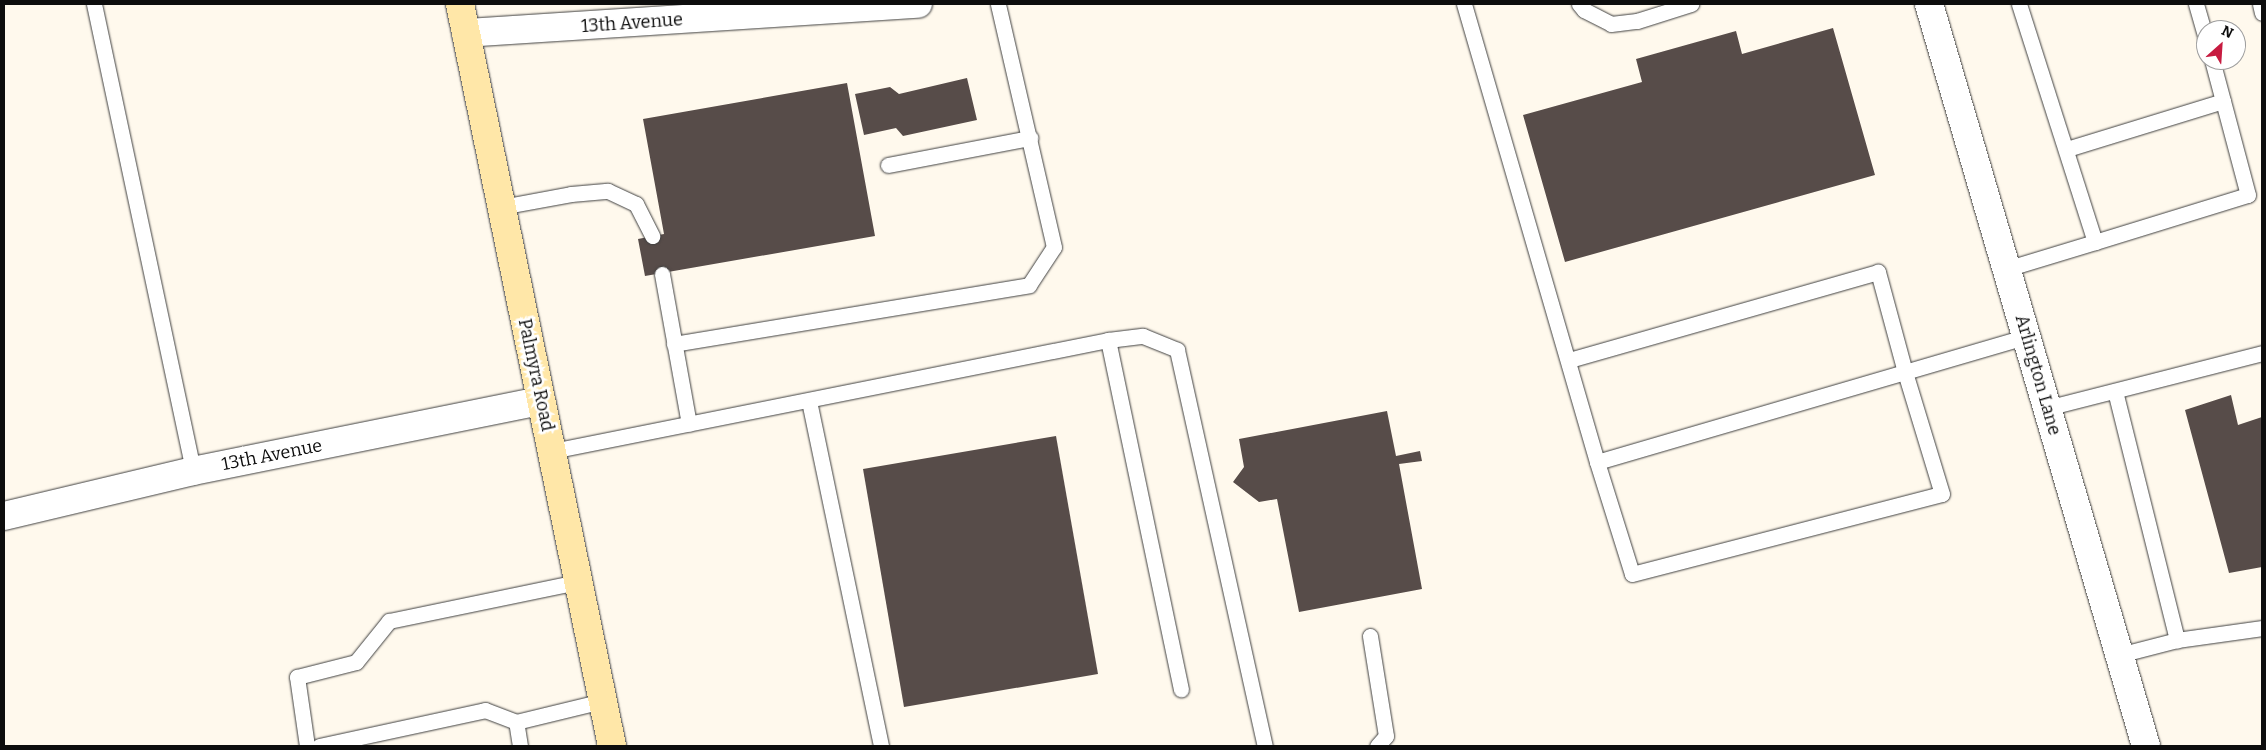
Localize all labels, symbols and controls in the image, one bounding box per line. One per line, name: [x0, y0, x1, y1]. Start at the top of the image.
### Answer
street label: 13th Avenue: [580, 9, 684, 37]
north arrow: [2196, 20, 2246, 70]
text: N: [2219, 22, 2236, 42]
street label: Arlington Lane: [2010, 312, 2066, 438]
street label: Palmyra Road: [514, 317, 558, 433]
street label: 13th Avenue: [220, 435, 324, 475]

